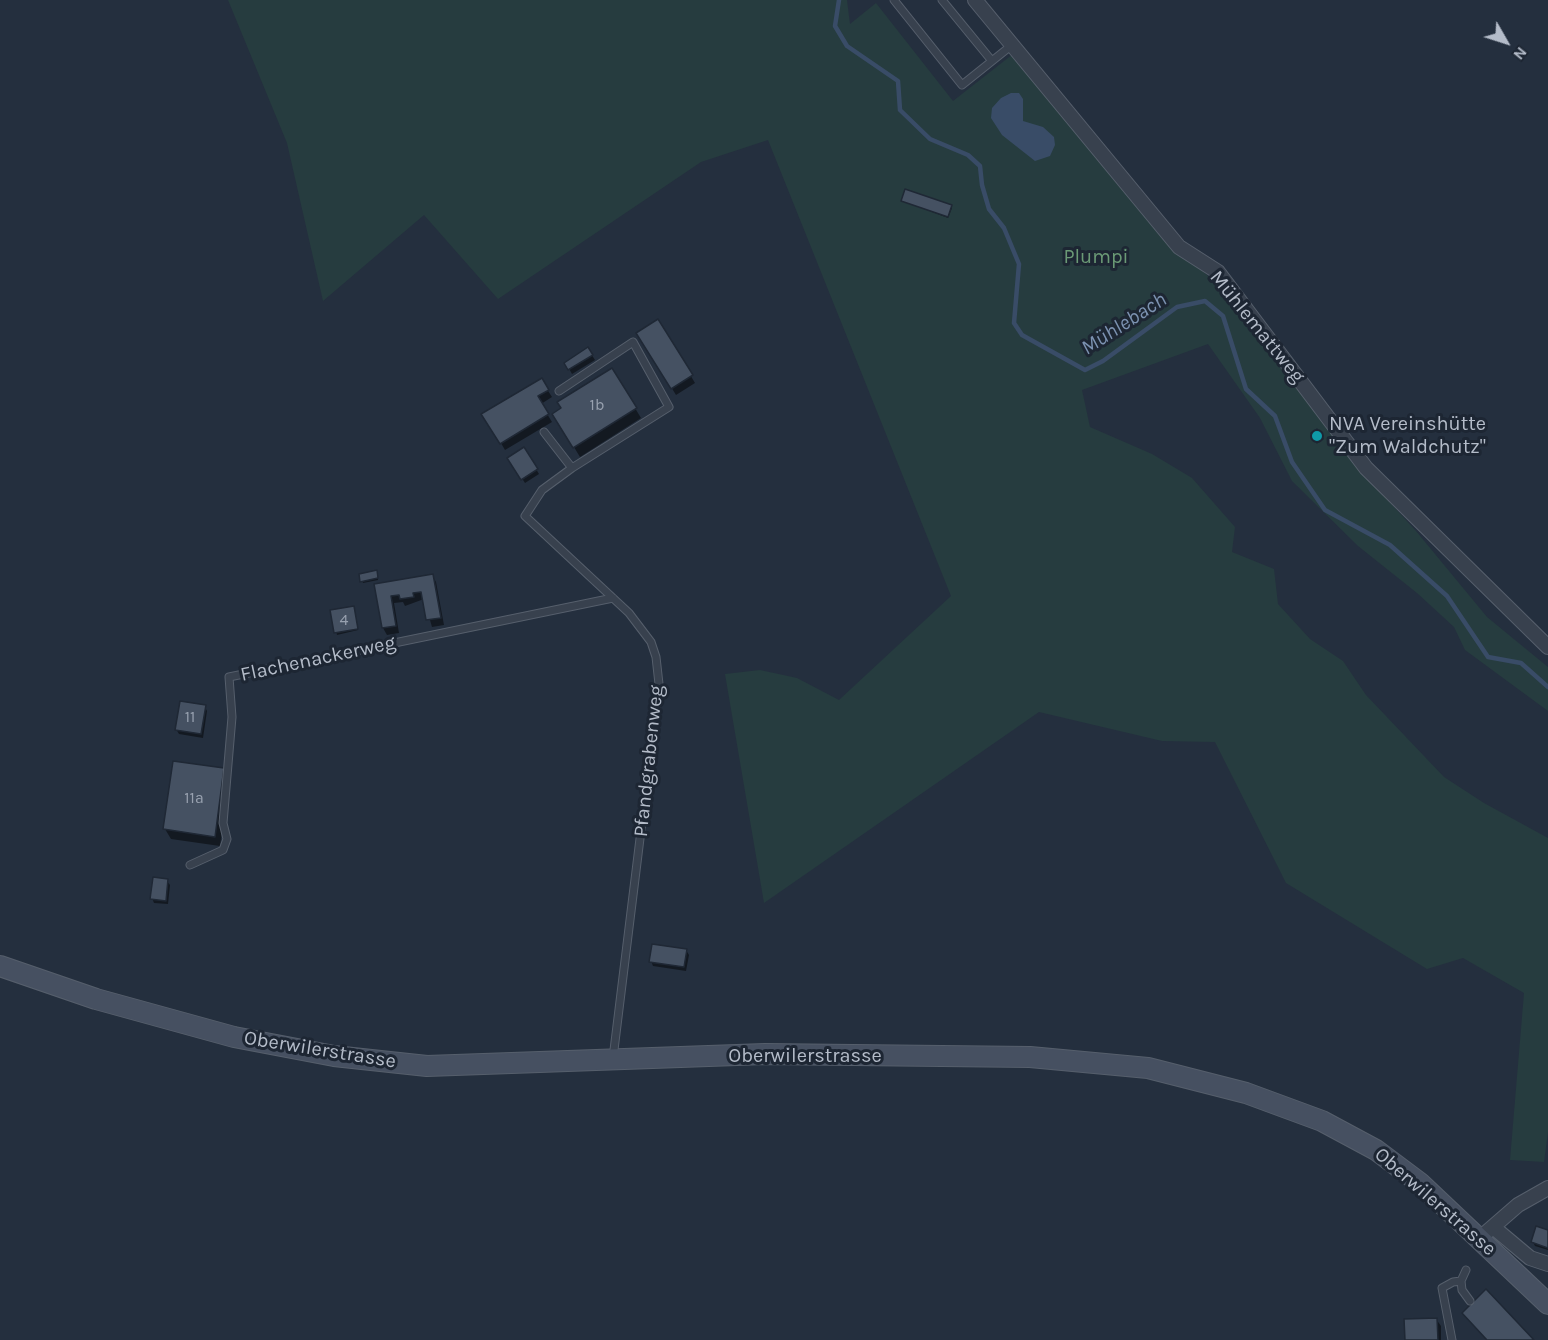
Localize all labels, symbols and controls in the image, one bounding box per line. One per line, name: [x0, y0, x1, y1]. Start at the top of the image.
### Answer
north arrow: [1476, 12, 1536, 72]
text: N: [1509, 43, 1531, 64]
park label: Plumpi: [1063, 245, 1129, 269]
street label: Mühlemattweg: [1204, 266, 1310, 388]
water label: Mühlebach: [1077, 287, 1171, 361]
house number: 1b: [590, 395, 604, 415]
place label: NVA Vereinshütte "Zum Waldchutz": [1329, 412, 1486, 459]
marker: NVA Vereinshütte "Zum Waldchutz": [1310, 429, 1324, 443]
house number: 4: [340, 610, 348, 630]
street label: Flachenackerweg: [238, 631, 398, 687]
street label: Pfandgrabenweg: [629, 684, 669, 838]
house number: 11: [185, 707, 195, 727]
house number: 11a: [184, 788, 204, 808]
street label: Oberwilerstrasse: [242, 1026, 398, 1074]
street label: Oberwilerstrasse: [728, 1044, 882, 1068]
street label: Oberwilerstrasse: [1369, 1143, 1501, 1261]

